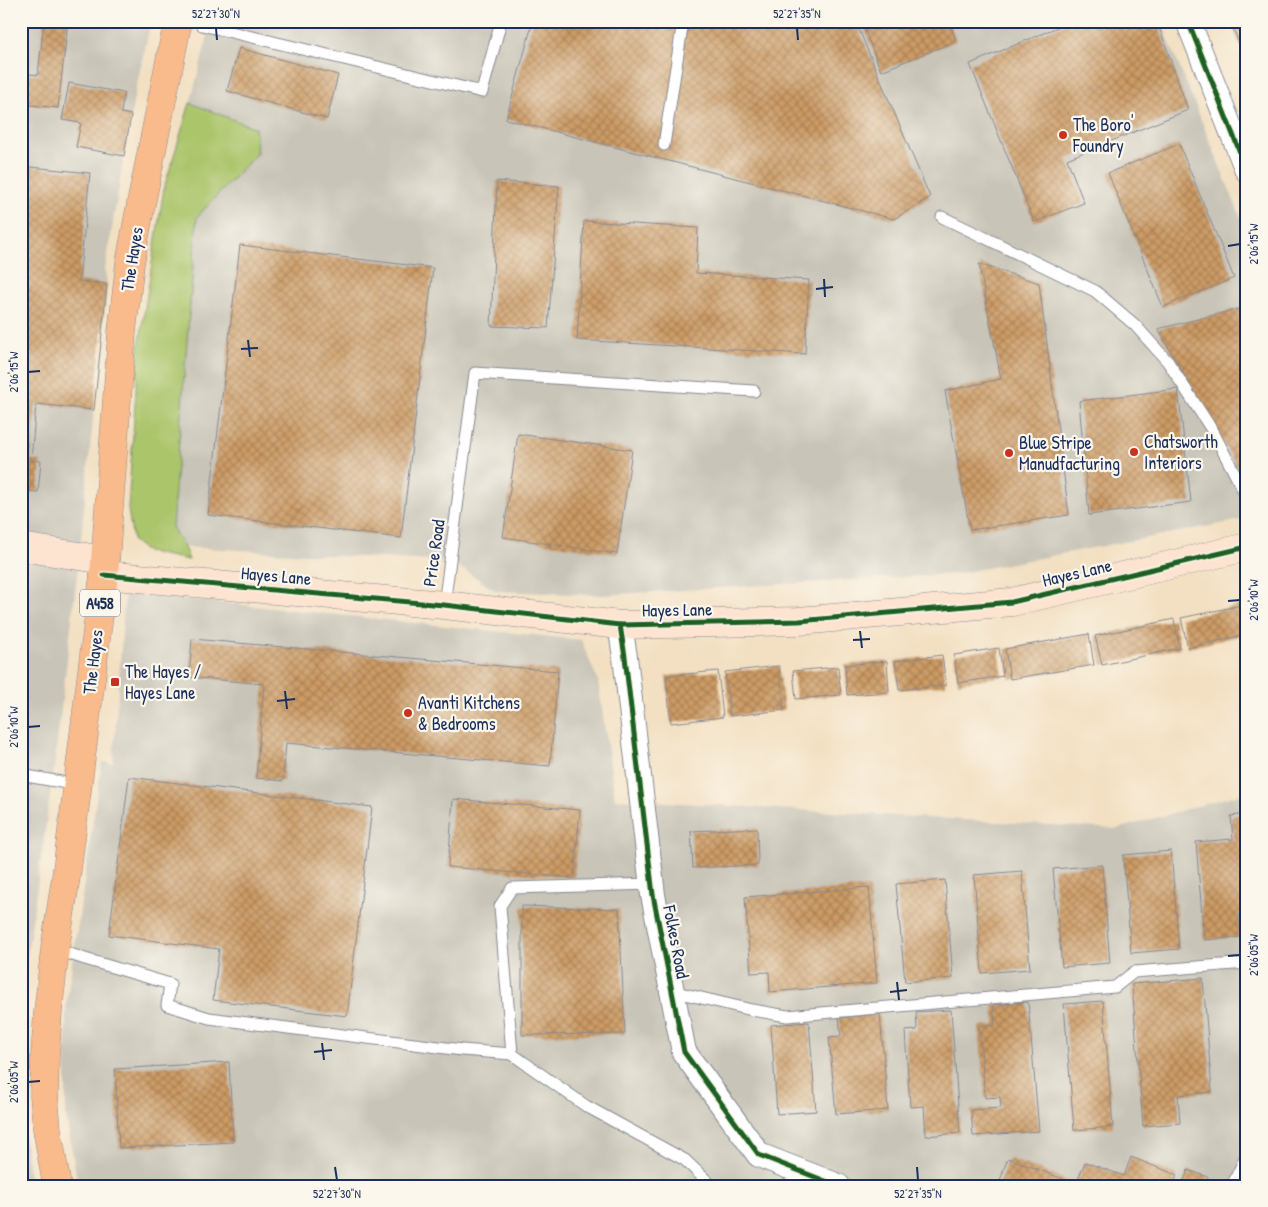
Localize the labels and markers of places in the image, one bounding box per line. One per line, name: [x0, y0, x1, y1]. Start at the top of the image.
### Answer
place label: The Boro' Foundry: [1072, 112, 1134, 158]
marker: The Boro' Foundry: [1057, 129, 1069, 141]
place label: Chatsworth Interiors: [1144, 429, 1218, 475]
place label: Blue Stripe Manudfacturing: [1019, 430, 1120, 476]
marker: Chatsworth Interiors: [1128, 446, 1140, 458]
marker: Blue Stripe Manudfacturing: [1003, 447, 1015, 459]
place label: The Hayes / Hayes Lane: [125, 659, 202, 705]
marker: The Hayes / Hayes Lane: [109, 676, 121, 688]
place label: Avanti Kitchens & Bedrooms: [418, 690, 520, 736]
marker: Avanti Kitchens & Bedrooms: [402, 707, 414, 719]

